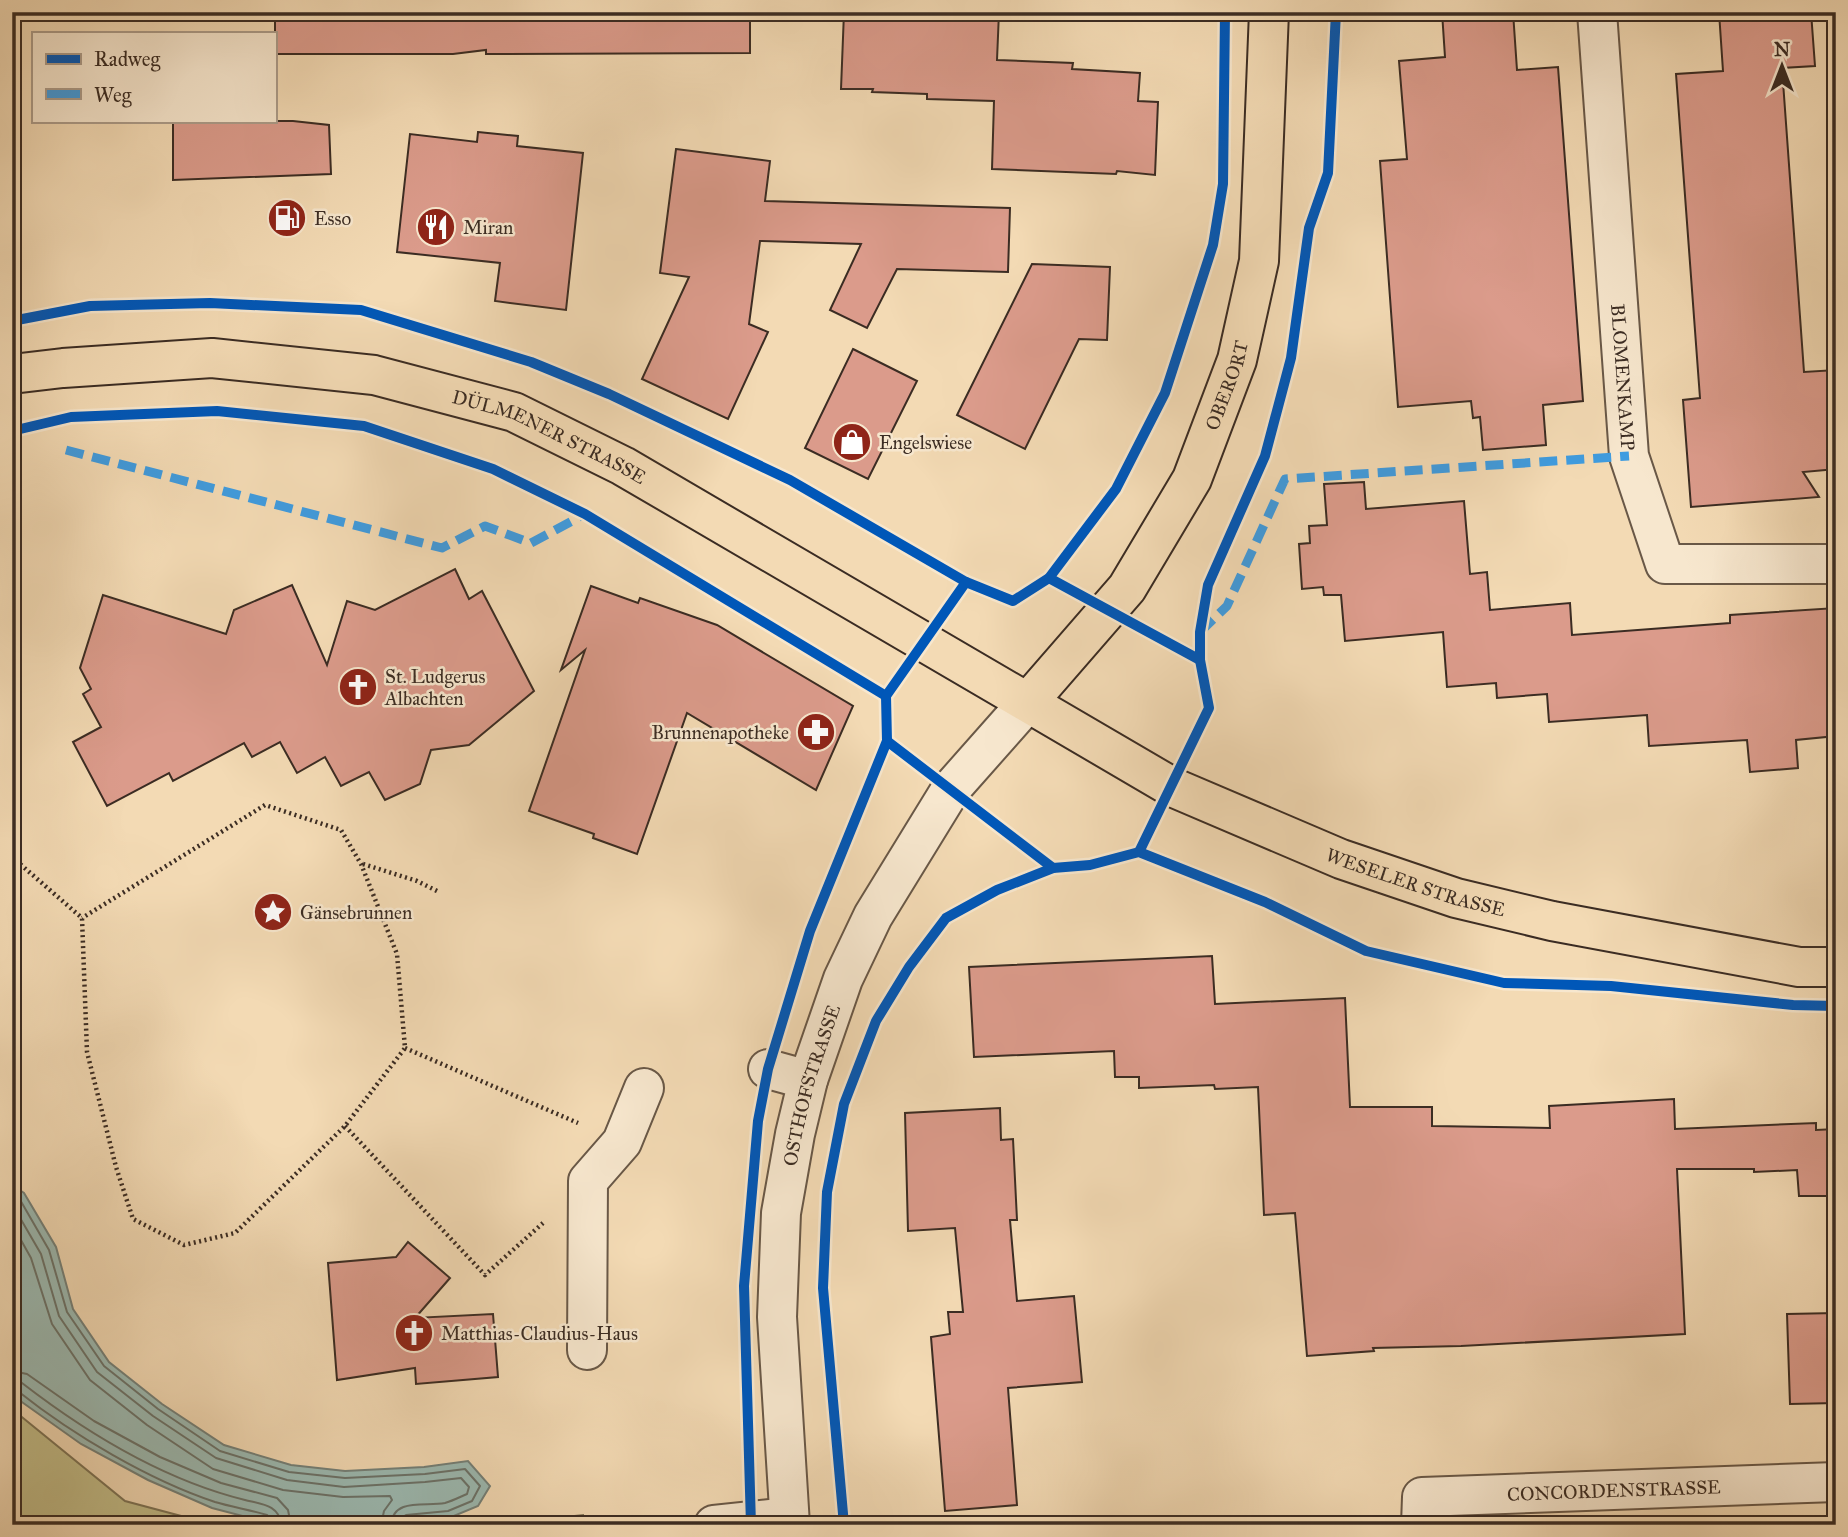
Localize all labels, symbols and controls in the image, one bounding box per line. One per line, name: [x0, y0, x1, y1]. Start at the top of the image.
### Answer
legend: [32, 32, 276, 122]
north arrow: [1746, 32, 1816, 102]
text: N: [1774, 38, 1790, 61]
text: Radweg: [94, 46, 160, 72]
text: Weg: [94, 82, 132, 108]
fuel station icon: Esso: [266, 197, 308, 239]
restaurant icon: Miran: [415, 206, 457, 248]
place label: Esso: [314, 207, 351, 230]
place label: Miran: [463, 216, 513, 239]
street label: BLOMENKAMP: [1607, 303, 1640, 451]
street label: OBERORT: [1200, 338, 1253, 433]
street label: DÜLMENER STRASSE: [450, 385, 651, 489]
shop icon: Engelswiese: [831, 421, 873, 463]
place label: Engelswiese: [879, 431, 972, 455]
place label: St. Ludgerus Albachten: [384, 665, 486, 710]
church icon: St. Ludgerus Albachten: [337, 666, 379, 708]
pharmacy icon: Brunnenapotheke: [795, 711, 837, 753]
place label: Brunnenapotheke: [652, 721, 789, 744]
street label: WESELER STRASSE: [1323, 842, 1508, 921]
place icon: Gänsebrunnen: [252, 891, 294, 933]
place label: Gänsebrunnen: [300, 901, 412, 924]
street label: OSTHOFSTRASSE: [778, 1001, 845, 1168]
church icon: Matthias-Claudius-Haus: [393, 1312, 435, 1354]
place label: Matthias-Claudius-Haus: [441, 1322, 638, 1345]
street label: CONCORDENSTRASSE: [1507, 1475, 1721, 1505]

